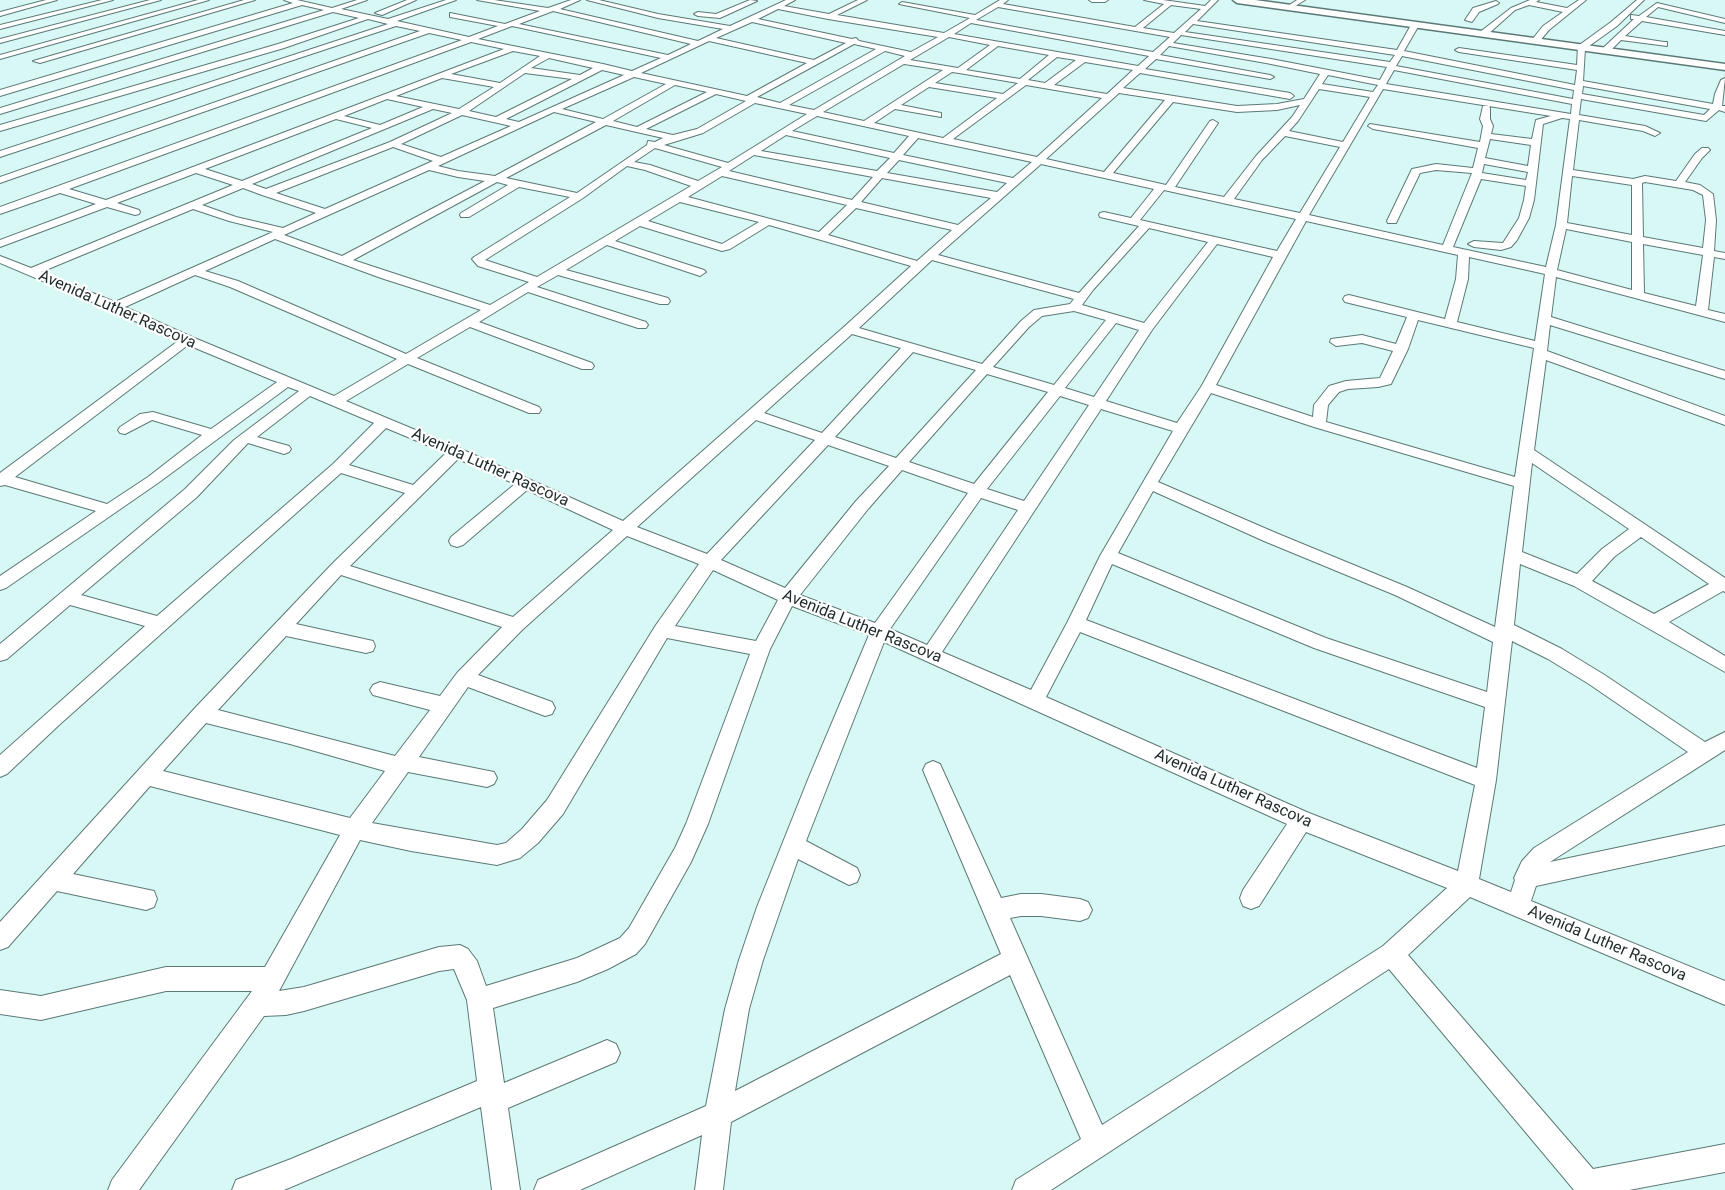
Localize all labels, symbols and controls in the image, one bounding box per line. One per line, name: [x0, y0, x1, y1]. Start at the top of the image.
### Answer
street label: Avenida Luther Rascova: [35, 267, 199, 353]
street label: Avenida Luther Rascova: [408, 425, 572, 511]
street label: Avenida Luther Rascova: [780, 586, 944, 668]
street label: Avenida Luther Rascova: [1151, 746, 1315, 832]
street label: Avenida Luther Rascova: [1525, 902, 1689, 986]

